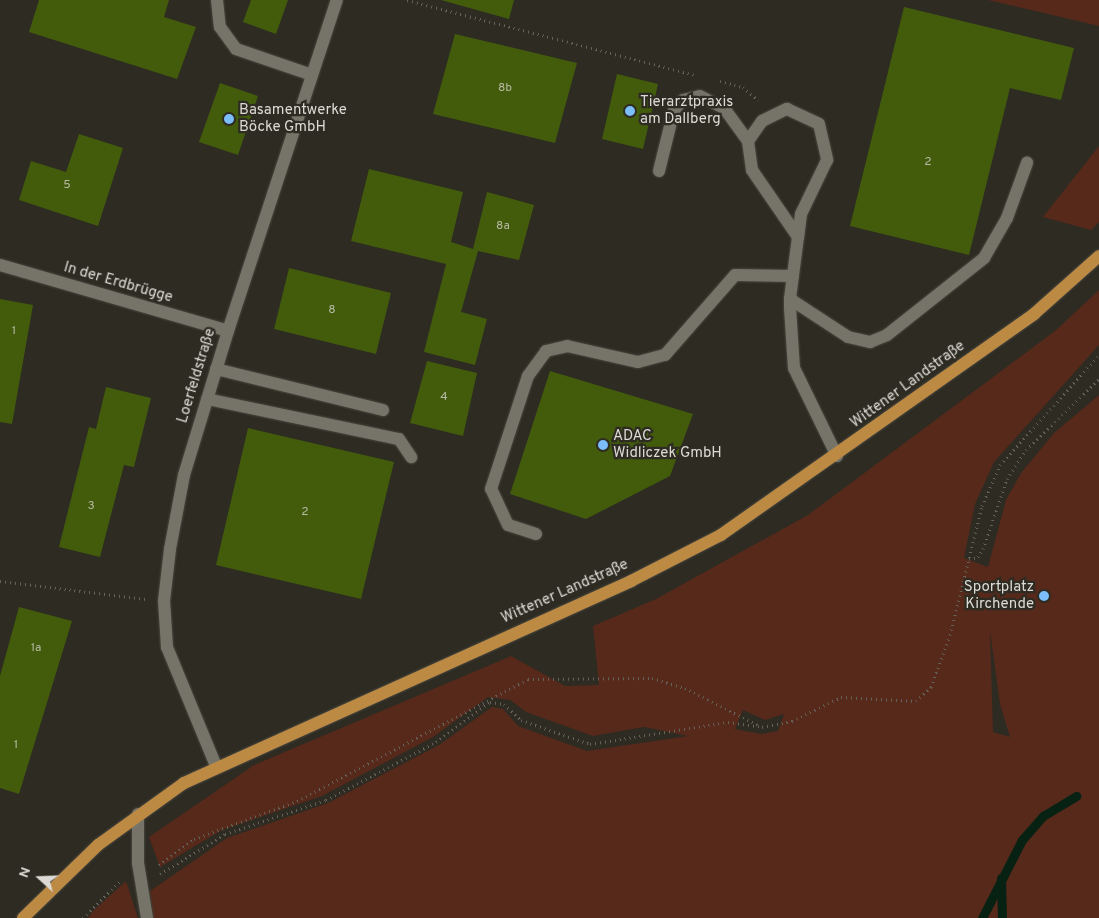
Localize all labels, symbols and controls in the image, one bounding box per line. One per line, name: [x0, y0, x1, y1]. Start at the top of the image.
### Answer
house number: 8b: [498, 82, 512, 96]
place label: Tierarztpraxis am Dallberg: [640, 93, 733, 128]
place label: Basamentwerke Böcke GmbH: [239, 101, 347, 136]
marker: Tierarztpraxis am Dallberg: [624, 105, 636, 117]
marker: Basamentwerke Böcke GmbH: [223, 113, 235, 125]
house number: 2: [924, 156, 932, 170]
house number: 5: [63, 179, 71, 193]
house number: 8a: [496, 220, 510, 234]
street label: In der Erdbrügge: [61, 259, 175, 307]
house number: 8: [328, 304, 336, 318]
house number: 1: [12, 325, 16, 339]
street label: Loerfeldstraße: [174, 327, 220, 425]
street label: Wittener Landstraße: [847, 337, 969, 433]
house number: 4: [440, 391, 448, 405]
place label: ADAC Widliczek GmbH: [613, 427, 722, 462]
marker: ADAC Widliczek GmbH: [597, 439, 609, 451]
house number: 3: [87, 500, 95, 514]
house number: 2: [301, 506, 309, 520]
street label: Wittener Landstraße: [499, 556, 631, 628]
place label: Sportplatz Kirchende: [964, 578, 1034, 613]
marker: Sportplatz Kirchende: [1038, 590, 1050, 602]
house number: 1a: [31, 642, 41, 656]
house number: 1: [14, 739, 18, 753]
north arrow: [15, 853, 65, 903]
text: N: [16, 865, 35, 880]

